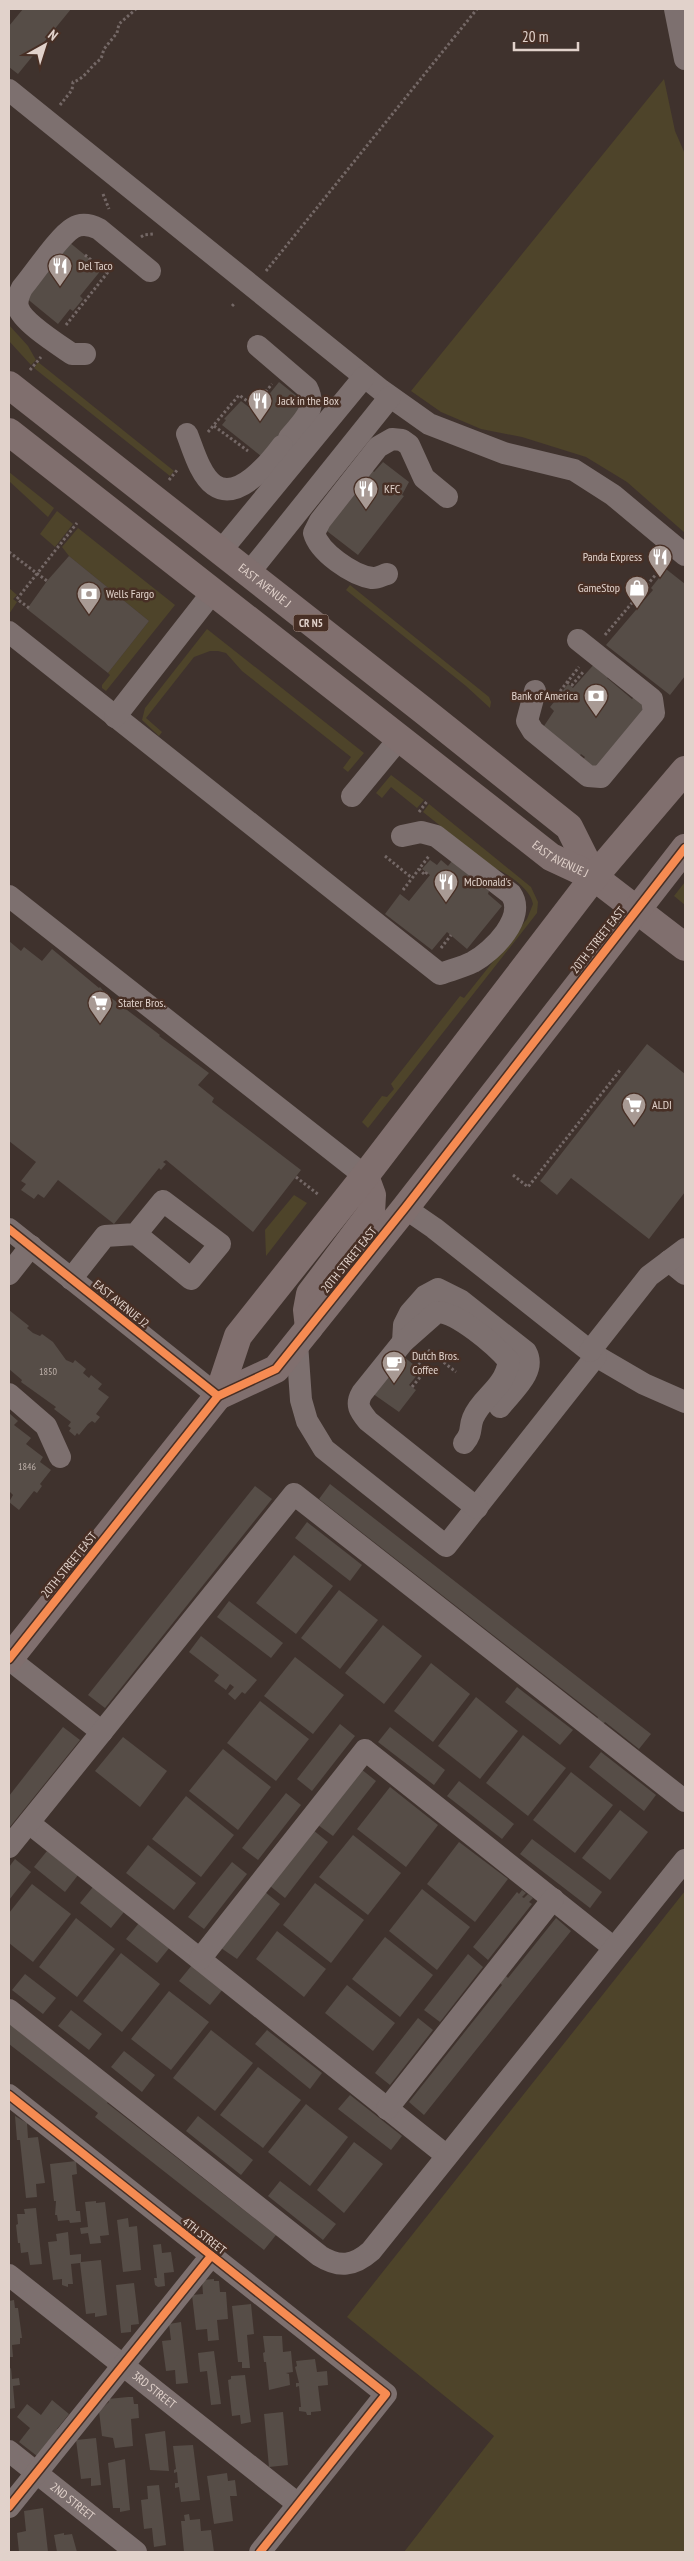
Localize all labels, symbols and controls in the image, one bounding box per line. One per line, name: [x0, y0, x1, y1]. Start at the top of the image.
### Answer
north arrow: [20, 20, 70, 70]
scale bar: [514, 20, 578, 52]
text: N: [45, 26, 62, 44]
text: 20 m: [522, 27, 548, 46]
restaurant icon: Del Taco: [47, 253, 73, 287]
place label: Del Taco: [78, 258, 113, 273]
restaurant icon: Jack in the Box: [247, 388, 273, 422]
place label: Jack in the Box: [277, 393, 339, 408]
restaurant icon: KFC: [353, 476, 379, 510]
place label: KFC: [384, 481, 401, 496]
restaurant icon: Panda Express: [647, 544, 673, 578]
place label: Panda Express: [583, 549, 642, 564]
street label: EAST AVENUE J: [236, 560, 294, 611]
shop icon: GameStop: [624, 575, 650, 609]
place label: GameStop: [578, 580, 620, 595]
bank icon: Wells Fargo: [76, 581, 102, 615]
place label: Wells Fargo: [106, 586, 154, 601]
road number: CR N5: [294, 614, 328, 632]
bank icon: Bank of America: [583, 683, 609, 717]
place label: Bank of America: [512, 688, 578, 703]
street label: EAST AVENUE J: [529, 837, 591, 880]
restaurant icon: McDonald's: [433, 869, 459, 903]
place label: McDonald's: [464, 874, 511, 889]
street label: 20TH STREET EAST: [567, 903, 629, 976]
supermarket icon: Stater Bros.: [87, 990, 113, 1024]
place label: Stater Bros.: [118, 995, 166, 1010]
supermarket icon: ALDI: [621, 1092, 647, 1126]
place label: ALDI: [652, 1097, 672, 1112]
street label: 20TH STREET EAST: [317, 1223, 380, 1296]
street label: EAST AVENUE J2: [90, 1276, 152, 1331]
place label: Dutch Bros. Coffee: [412, 1348, 459, 1377]
cafe icon: Dutch Bros. Coffee: [381, 1350, 407, 1384]
house number: 1850: [39, 1365, 58, 1378]
house number: 1846: [18, 1460, 37, 1473]
street label: 20TH STREET EAST: [37, 1528, 100, 1601]
street label: 4TH STREET: [179, 2214, 230, 2258]
street label: 3RD STREET: [129, 2367, 180, 2412]
street label: 2ND STREET: [47, 2479, 98, 2524]

